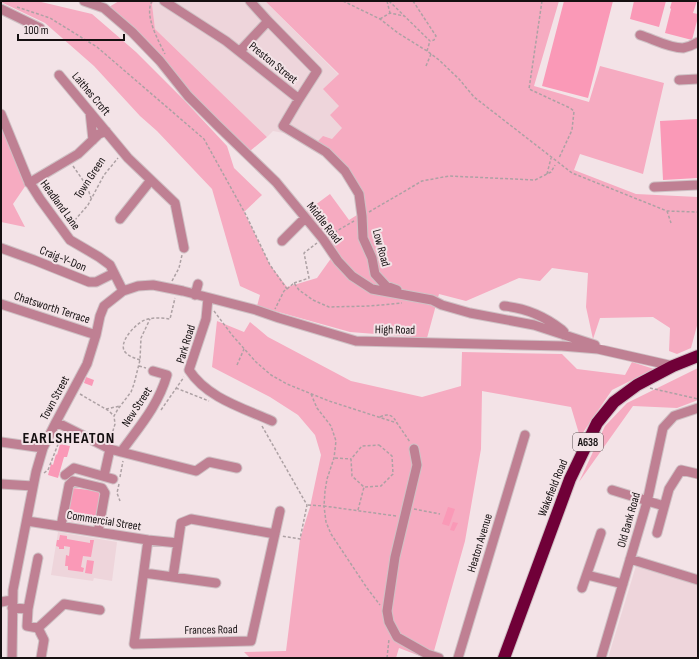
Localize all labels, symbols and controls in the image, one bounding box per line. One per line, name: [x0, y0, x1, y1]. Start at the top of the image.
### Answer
scale bar: [18, 16, 124, 42]
text: 100 m: [24, 23, 49, 38]
street label: Preston Street: [246, 39, 301, 87]
street label: Laithes Croft: [68, 69, 114, 119]
street label: Town Green: [71, 154, 109, 202]
street label: Headland Lane: [37, 177, 83, 233]
street label: Middle Road: [303, 199, 345, 247]
street label: Low Road: [369, 228, 393, 268]
street label: Craig-Y-Don: [37, 243, 89, 275]
street label: Chatsworth Terrace: [12, 289, 92, 327]
street label: High Road: [375, 322, 415, 338]
street label: Park Road: [173, 323, 199, 365]
street label: Town Street: [37, 373, 73, 423]
street label: New Street: [118, 384, 156, 430]
district label: EARLSHEATON: [23, 429, 115, 448]
road number: A638: [573, 433, 603, 451]
street label: Wakefield Road: [535, 457, 571, 519]
street label: Old Bank Road: [614, 491, 644, 549]
street label: Commercial Street: [66, 508, 143, 534]
street label: Heaton Avenue: [464, 512, 496, 574]
street label: Frances Road: [184, 622, 238, 638]

